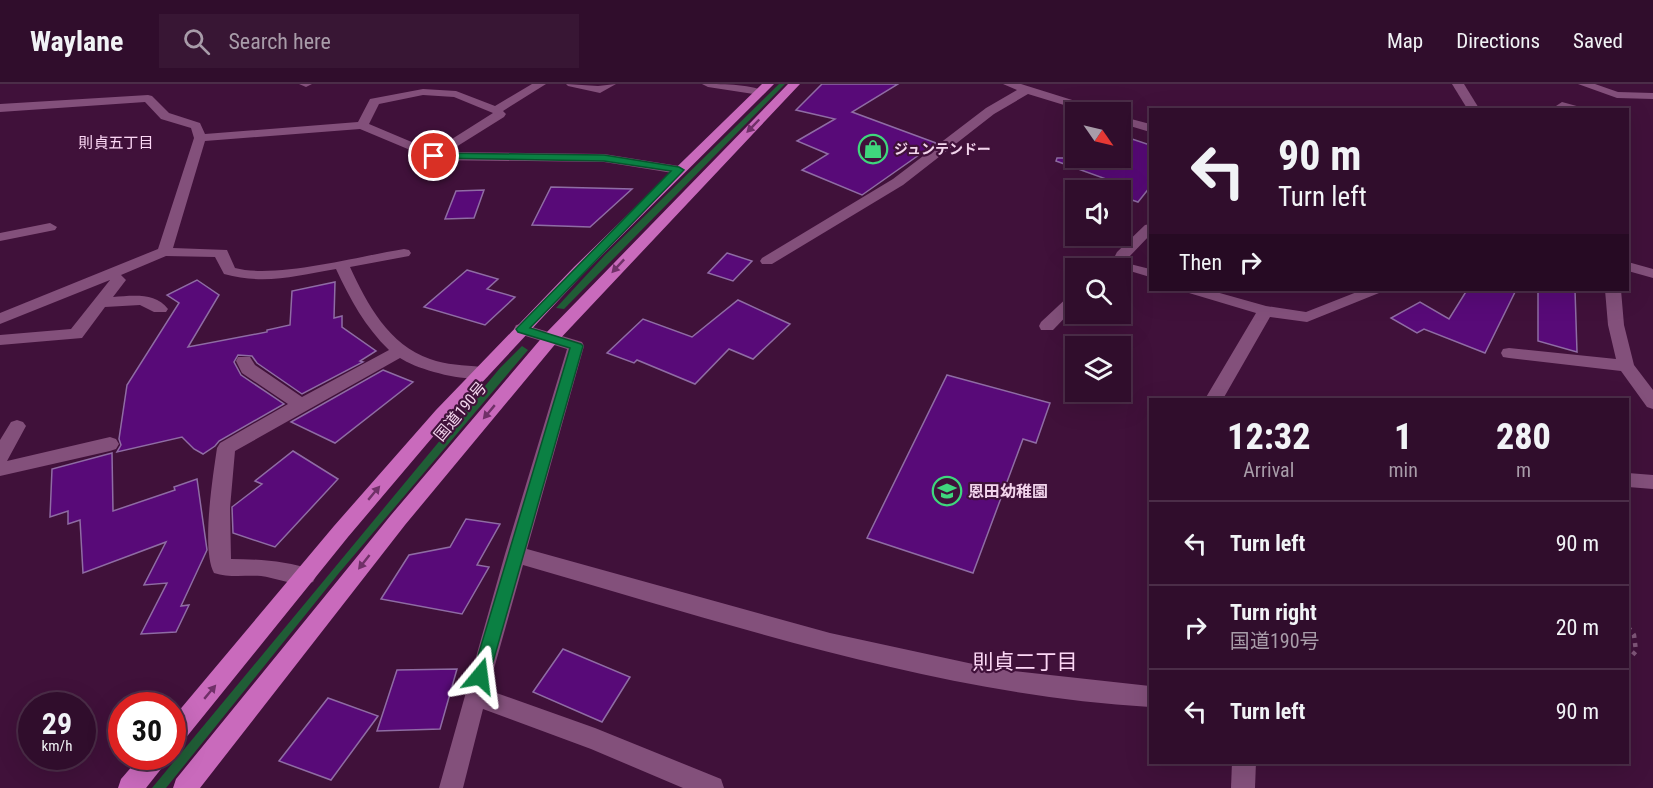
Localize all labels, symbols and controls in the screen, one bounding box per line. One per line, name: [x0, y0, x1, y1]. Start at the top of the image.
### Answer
search box: [159, 14, 579, 68]
text: Waylane: [30, 25, 123, 58]
icon: search: [180, 25, 213, 58]
text: Search here: [228, 29, 331, 54]
text: Map: [1387, 29, 1423, 53]
text: Directions: [1456, 29, 1540, 53]
text: Saved: [1573, 29, 1623, 53]
north arrow: [1065, 102, 1131, 168]
map controls: [1065, 102, 1131, 402]
one-way arrow: [747, 118, 761, 132]
pin: [408, 130, 459, 181]
text: 90 m: [1278, 131, 1361, 180]
icon: left: [1179, 132, 1257, 210]
shop icon: ジュンテンドー: [857, 133, 889, 165]
district label: 則貞五丁目: [78, 134, 154, 152]
icon: arrive: [417, 139, 450, 172]
place label: ジュンテンドー: [894, 141, 991, 157]
button: sound: [1065, 180, 1131, 246]
text: Turn left: [1278, 181, 1367, 213]
icon: right: [1234, 246, 1267, 279]
text: Then: [1179, 250, 1222, 275]
button: search: [1065, 258, 1131, 324]
one-way arrow: [611, 259, 625, 274]
button: layers: [1065, 336, 1131, 402]
street label: 国道190号: [430, 378, 491, 445]
one-way arrow: [482, 404, 495, 420]
text: 12:32: [1227, 416, 1310, 458]
text: 1: [1394, 416, 1412, 458]
text: 280: [1496, 416, 1551, 458]
text: Arrival: [1243, 458, 1294, 482]
text: min: [1389, 458, 1418, 482]
text: m: [1516, 458, 1531, 482]
school or university icon: 恩田幼稚園: [931, 475, 963, 507]
place label: 恩田幼稚園: [968, 482, 1048, 501]
one-way arrow: [368, 485, 381, 501]
icon: left: [1179, 527, 1212, 560]
text: Turn left: [1230, 531, 1305, 556]
text: 90 m: [1556, 531, 1599, 556]
one-way arrow: [358, 554, 371, 570]
text: Turn right: [1230, 600, 1317, 625]
icon: right: [1179, 611, 1212, 644]
text: 20 m: [1556, 615, 1599, 640]
text: 国道190号: [1230, 629, 1320, 653]
position arrow: [448, 644, 512, 708]
district label: 則貞二丁目: [973, 650, 1078, 674]
one-way arrow: [203, 685, 216, 700]
speed limit sign: 30: [108, 692, 186, 770]
icon: left: [1179, 695, 1212, 728]
text: Turn left: [1230, 699, 1305, 724]
text: 90 m: [1556, 699, 1599, 724]
text: 29: [42, 706, 72, 741]
text: km/h: [42, 737, 72, 755]

